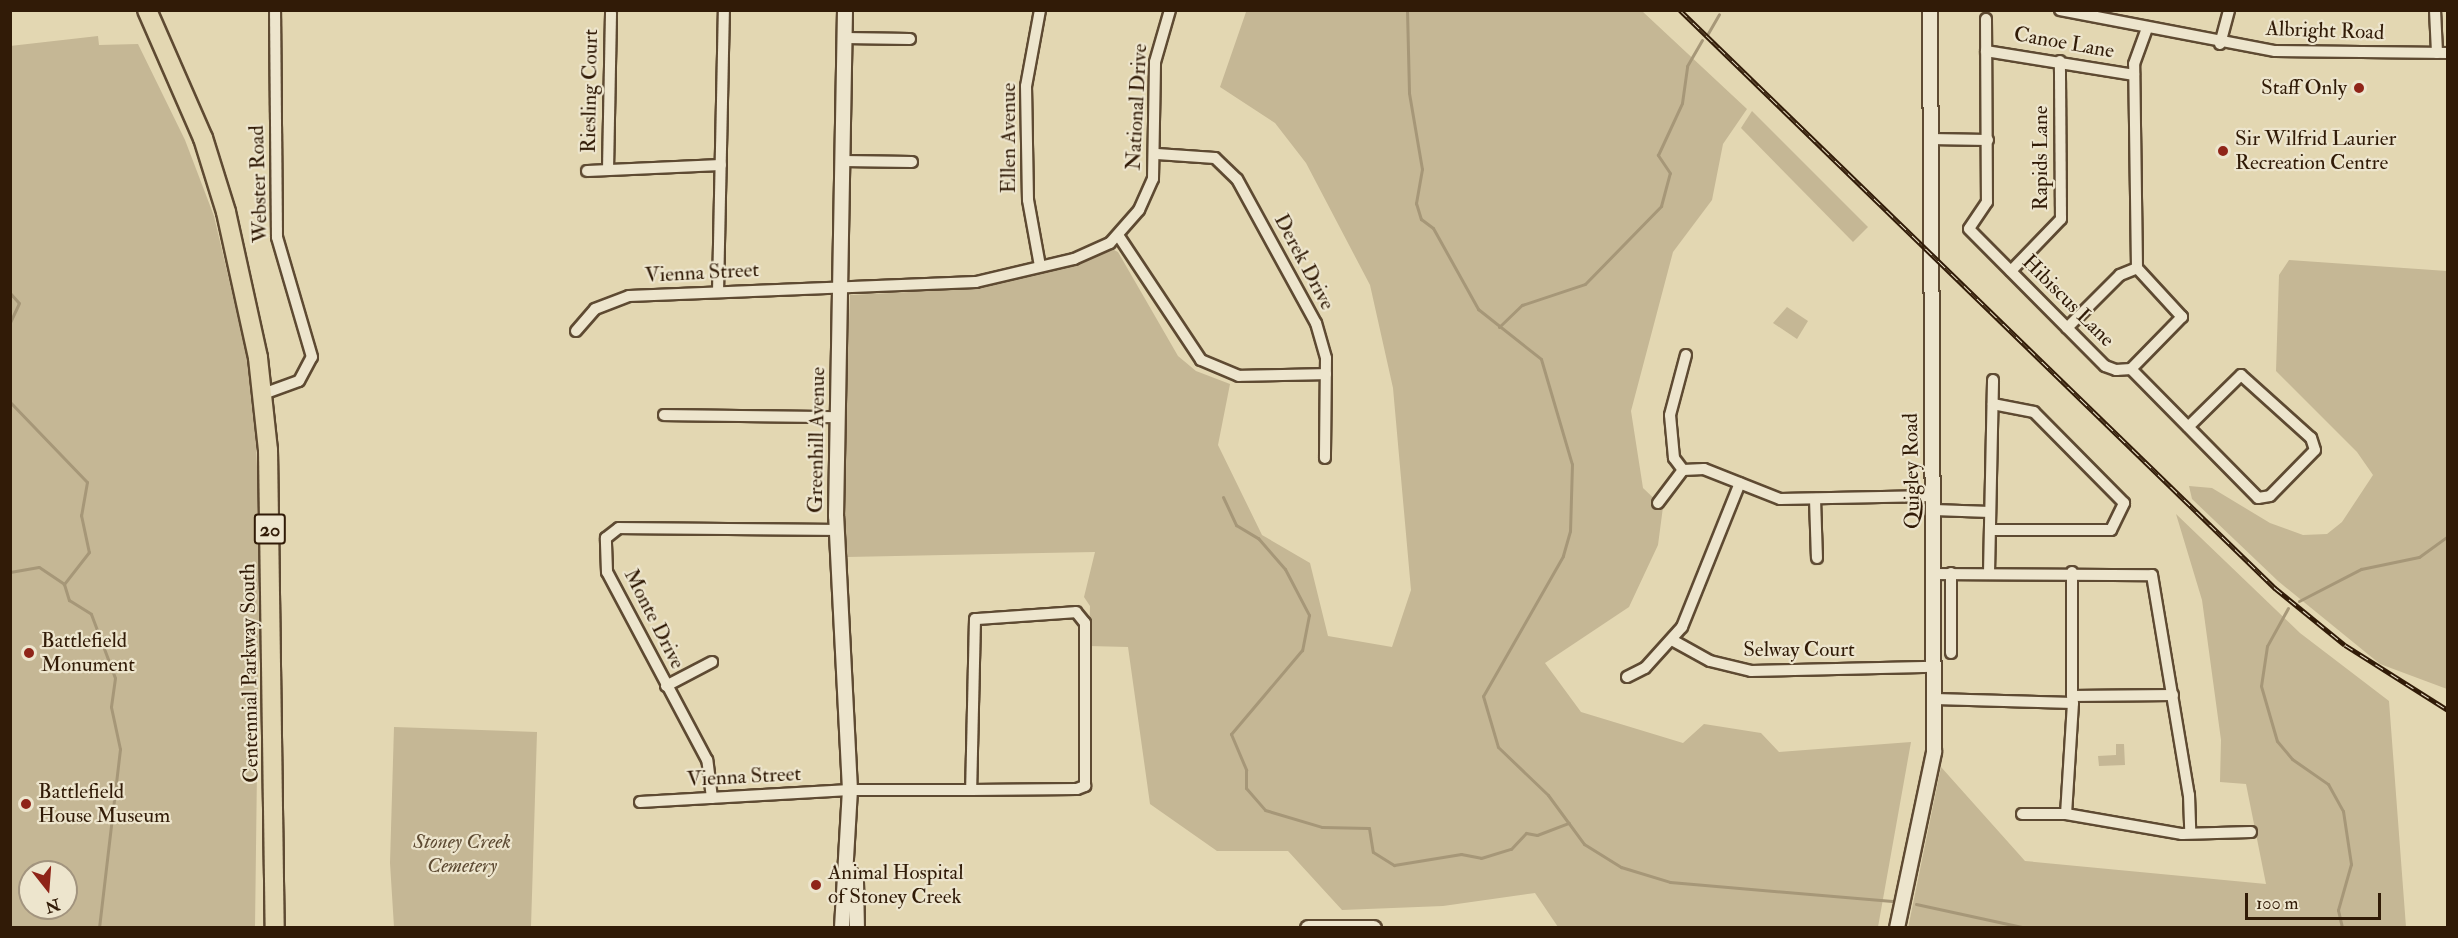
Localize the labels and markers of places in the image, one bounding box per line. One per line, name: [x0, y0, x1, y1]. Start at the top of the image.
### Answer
place label: Staff Only: [2261, 75, 2347, 101]
marker: Staff Only: [2352, 81, 2366, 95]
place label: Sir Wilfrid Laurier Recreation Centre: [2235, 126, 2396, 176]
marker: Sir Wilfrid Laurier Recreation Centre: [2216, 144, 2230, 158]
place label: Battlefield Monument: [41, 628, 135, 678]
marker: Battlefield Monument: [22, 646, 36, 660]
place label: Battlefield House Museum: [38, 779, 170, 829]
marker: Battlefield House Museum: [19, 797, 33, 811]
place label: Animal Hospital of Stoney Creek: [828, 860, 964, 910]
marker: Animal Hospital of Stoney Creek: [809, 878, 823, 892]

